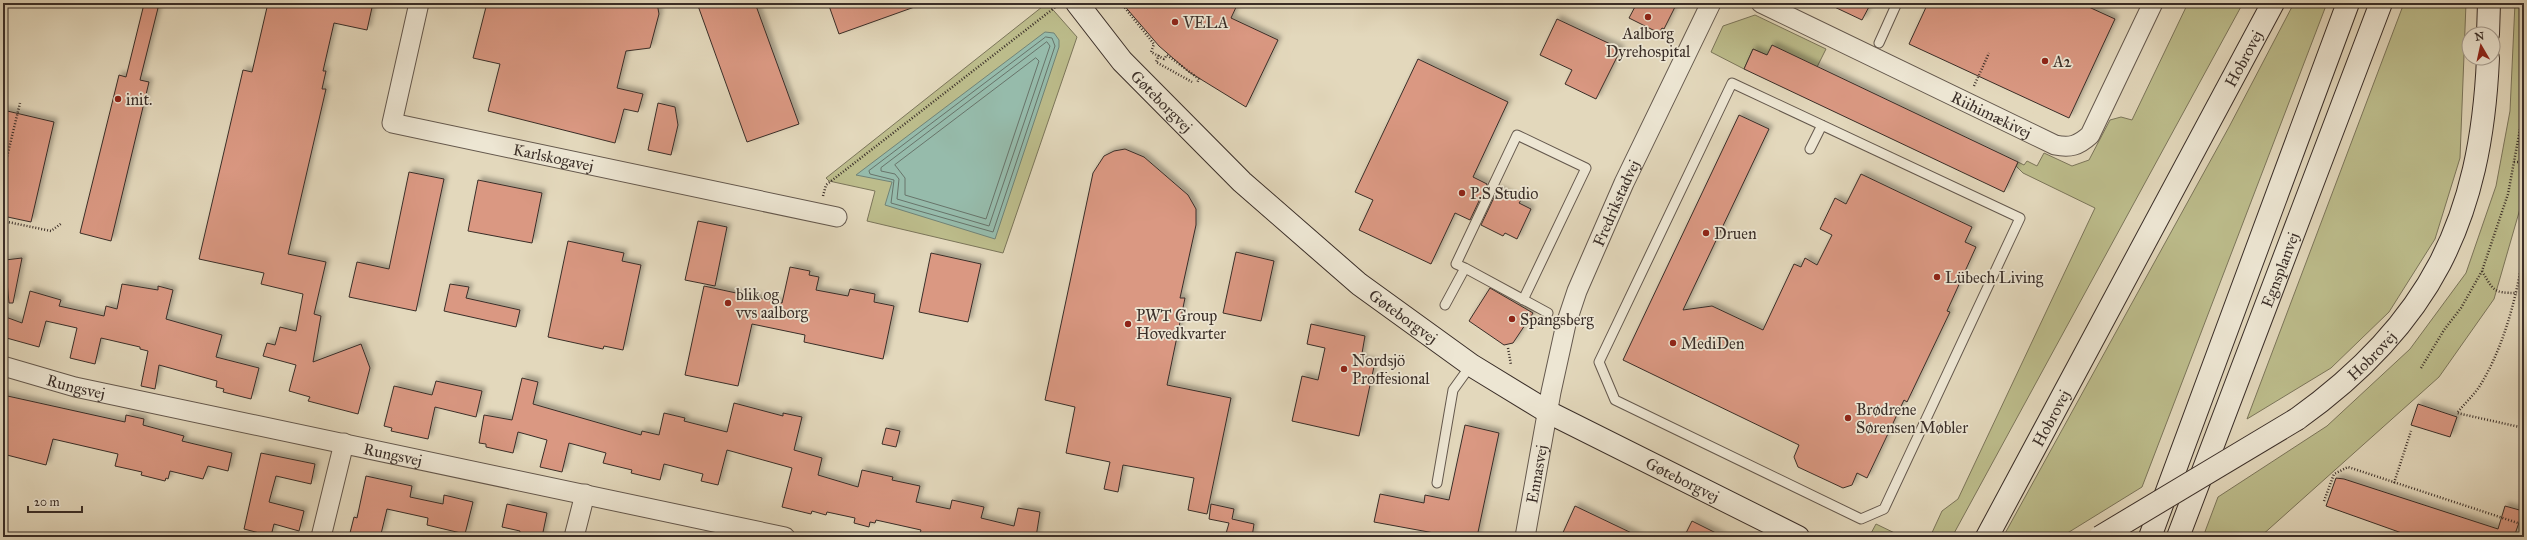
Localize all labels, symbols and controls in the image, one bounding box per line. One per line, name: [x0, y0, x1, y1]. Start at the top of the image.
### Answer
marker: Aalborg Dyrehospital: [1643, 12, 1653, 22]
place label: VELA: [1182, 13, 1229, 32]
marker: VELA: [1170, 17, 1180, 27]
place label: Aalborg Dyrehospital: [1606, 24, 1691, 61]
north arrow: [2461, 26, 2501, 66]
street label: Hobrovej: [2221, 27, 2267, 90]
text: N: [2474, 29, 2486, 44]
place label: A2: [2052, 52, 2072, 71]
marker: A2: [2040, 56, 2050, 66]
street label: Gøteborgvej: [1127, 66, 1196, 137]
street label: Riihimækivej: [1948, 87, 2035, 142]
place label: init.: [126, 90, 152, 109]
marker: init.: [113, 94, 123, 104]
street label: Karlskogavej: [511, 140, 595, 175]
street label: Fredrikstadvej: [1589, 157, 1644, 249]
place label: P.S Studio: [1470, 184, 1538, 203]
marker: P.S Studio: [1457, 188, 1467, 198]
place label: Druen: [1714, 224, 1757, 243]
marker: Druen: [1701, 228, 1711, 238]
street label: Egnsplanvej: [2257, 230, 2303, 310]
place label: Lübech Living: [1945, 268, 2044, 288]
marker: Lübech Living: [1932, 272, 1942, 282]
place label: blik og vvs aalborg: [735, 285, 809, 323]
street label: Gøteborgvej: [1365, 285, 1441, 348]
marker: blik og vvs aalborg: [723, 298, 733, 308]
place label: PWT Group Hovedkvarter: [1136, 306, 1226, 343]
place label: Spangsberg: [1520, 310, 1594, 330]
marker: Spangsberg: [1507, 314, 1517, 324]
marker: PWT Group Hovedkvarter: [1123, 319, 1133, 329]
street label: Hobrovej: [2344, 327, 2400, 384]
place label: MediDen: [1681, 334, 1745, 353]
marker: MediDen: [1668, 338, 1678, 348]
place label: Nordsjö Proffesional: [1352, 351, 1430, 388]
marker: Nordsjö Proffesional: [1339, 364, 1349, 374]
street label: Rungsvej: [45, 370, 107, 403]
street label: Hobrovej: [2028, 387, 2074, 450]
place label: Brødrene Sørensen Møbler: [1856, 400, 1968, 437]
marker: Brødrene Sørensen Møbler: [1843, 413, 1853, 423]
street label: Rungsvej: [362, 439, 424, 470]
street label: Ennasvej: [1522, 443, 1551, 505]
street label: Gøteborgvej: [1642, 453, 1722, 506]
scale bar: [28, 488, 82, 514]
text: 20 m: [34, 495, 60, 509]

